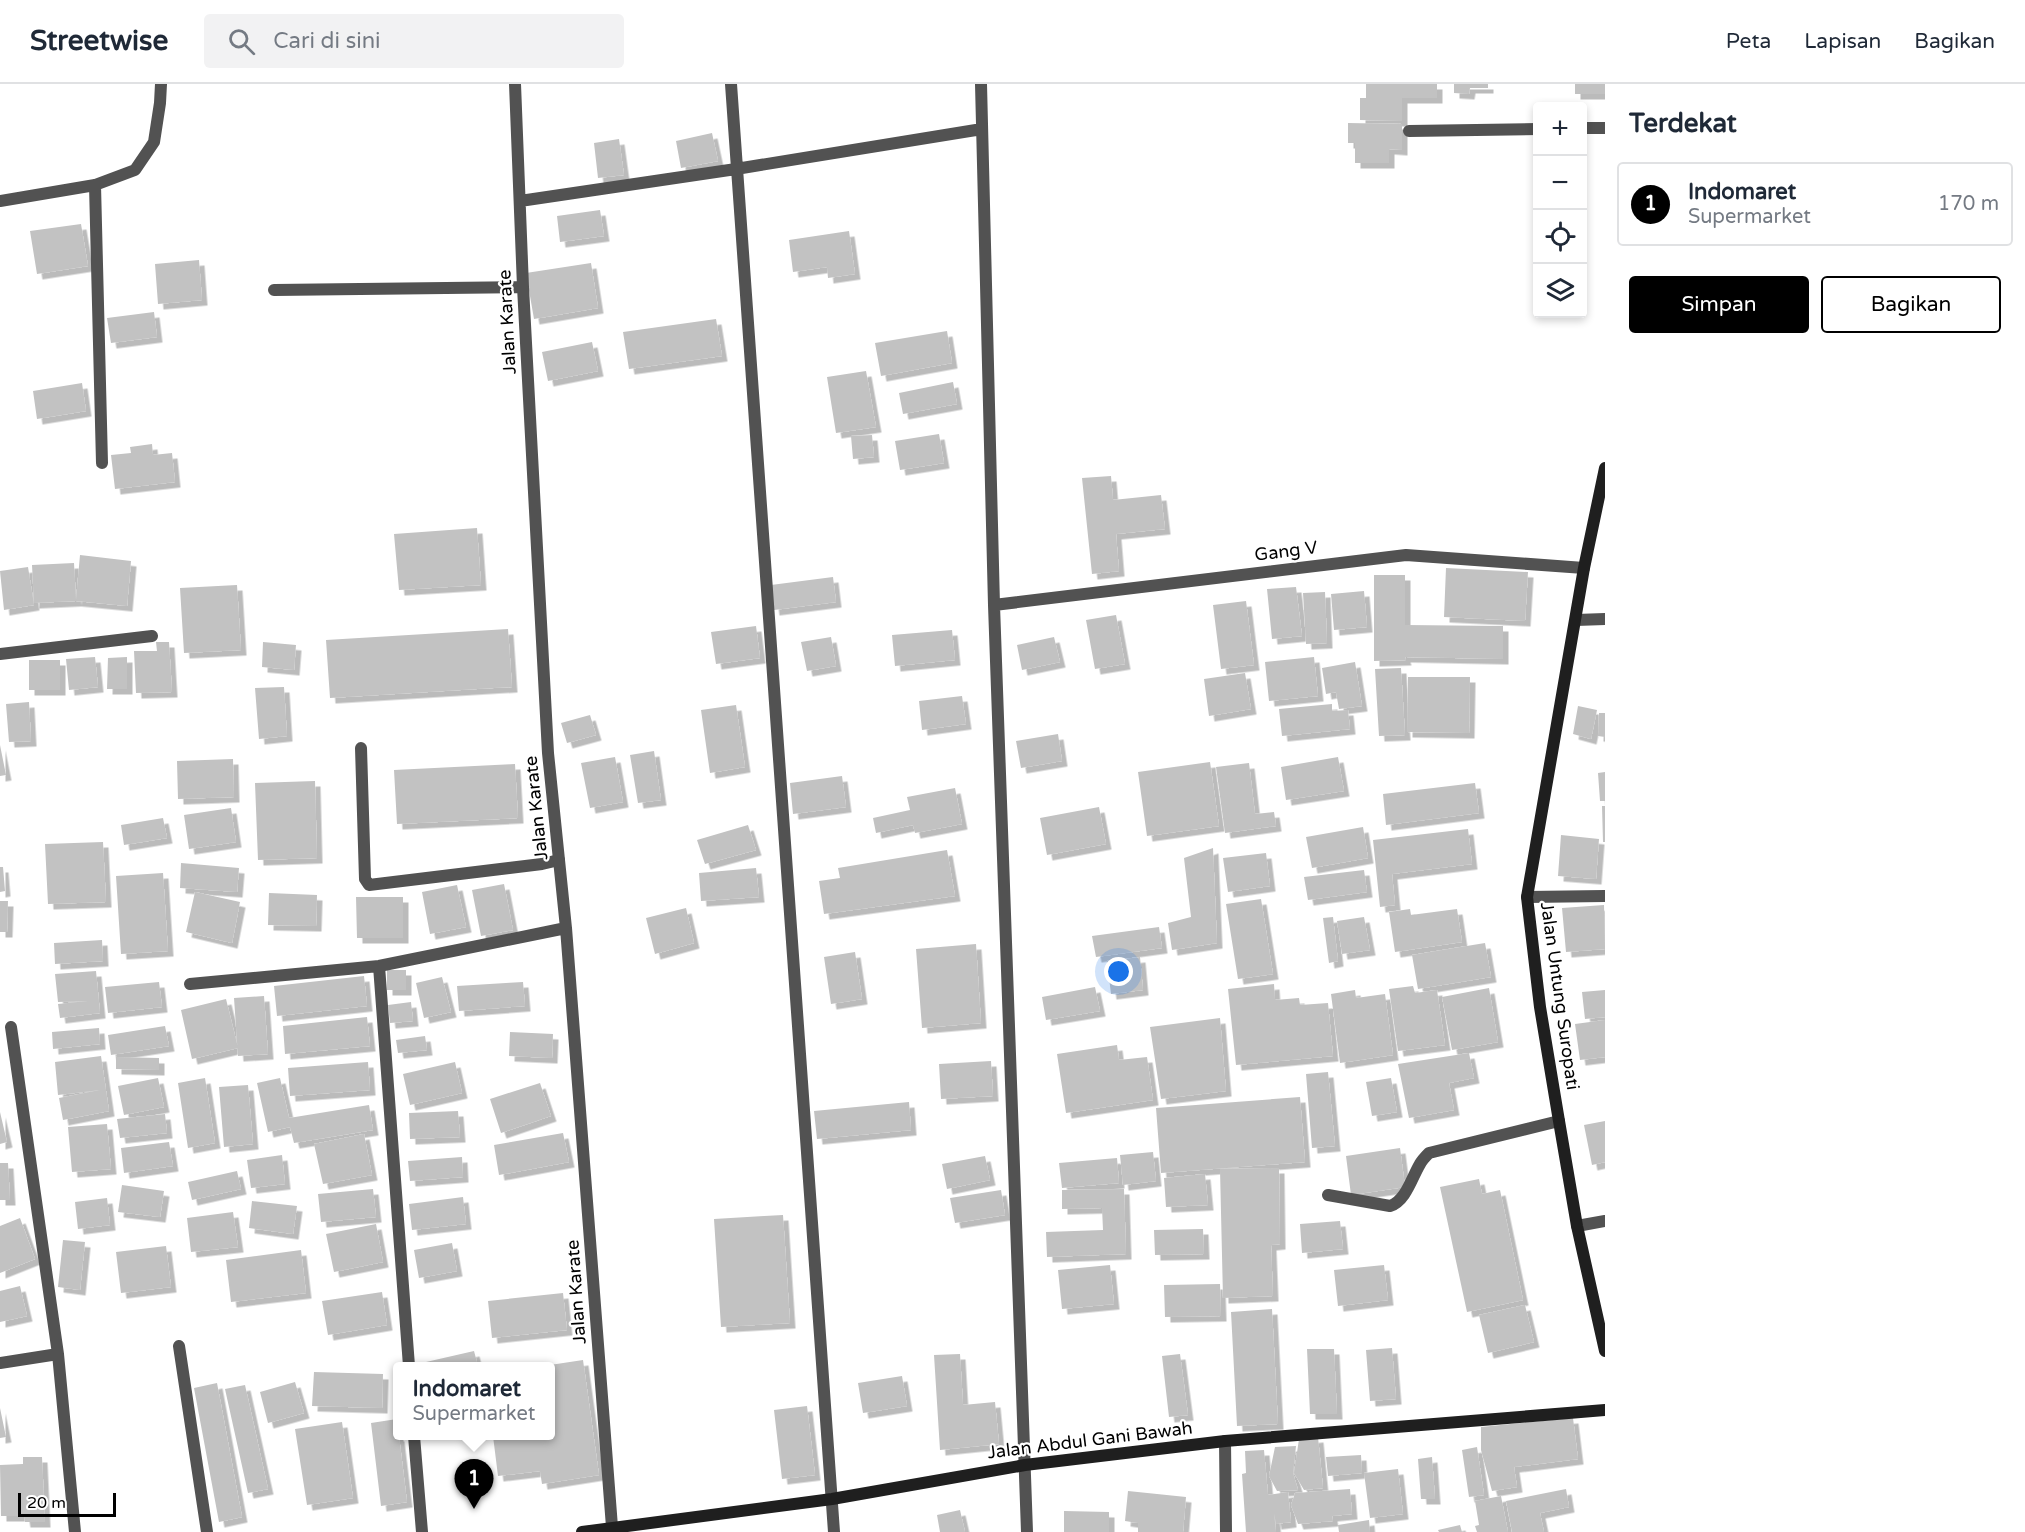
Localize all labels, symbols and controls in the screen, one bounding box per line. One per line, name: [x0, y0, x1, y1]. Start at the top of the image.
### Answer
search box: [204, 14, 624, 68]
text: Streetwise: [30, 24, 168, 58]
icon: search: [225, 25, 258, 58]
text: Cari di sini: [273, 28, 381, 54]
text: Peta: [1726, 29, 1771, 54]
text: Lapisan: [1804, 29, 1881, 54]
text: Bagikan: [1914, 29, 1995, 54]
map controls: [1533, 102, 1587, 318]
button: +: [1533, 102, 1587, 156]
text: Terdekat: [1629, 108, 1737, 139]
button: −: [1533, 156, 1587, 210]
text: Indomaret: [1688, 179, 1796, 205]
text: 1: [1644, 192, 1657, 216]
text: 170 m: [1938, 192, 1999, 216]
text: Supermarket: [1688, 205, 1811, 229]
button: locate: [1533, 210, 1587, 264]
button: layers: [1533, 264, 1587, 318]
street label: Jalan Karate: [493, 269, 521, 375]
button: Simpan: [1629, 276, 1809, 333]
button: Bagikan: [1821, 276, 2001, 333]
street label: Gang V: [1253, 536, 1319, 566]
street label: Jalan Karate: [520, 755, 552, 861]
street label: Jalan Untung Suropati: [1536, 901, 1584, 1091]
your location: [1104, 957, 1133, 986]
street label: Jalan Karate: [561, 1239, 591, 1345]
popup: [393, 1362, 555, 1440]
text: Indomaret: [413, 1376, 521, 1402]
text: Supermarket: [413, 1402, 535, 1426]
street label: Jalan Abdul Gani Bawah: [986, 1417, 1194, 1463]
pin: 1: [454, 1460, 494, 1509]
scale bar: [18, 1490, 116, 1518]
text: 20 m: [27, 1493, 66, 1513]

